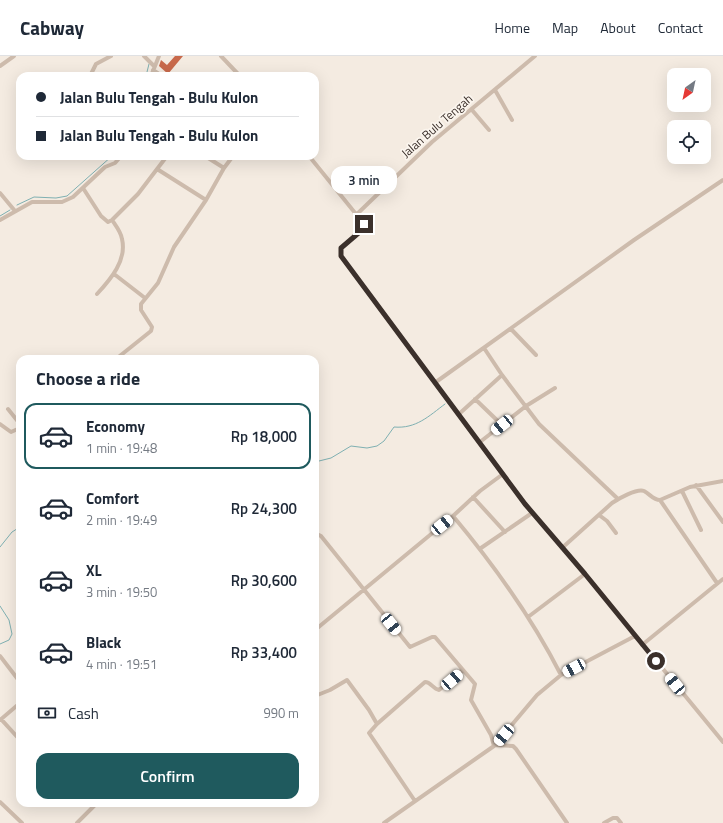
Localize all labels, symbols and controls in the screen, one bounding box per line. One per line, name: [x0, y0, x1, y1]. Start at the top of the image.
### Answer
text: Cabway: [20, 13, 84, 42]
text: Home: [495, 17, 530, 38]
text: Map: [552, 17, 578, 38]
text: About: [600, 17, 636, 38]
text: Contact: [658, 17, 703, 38]
north arrow: [667, 68, 711, 112]
map controls: [667, 68, 711, 164]
text: Jalan Bulu Tengah - Bulu Kulon: [60, 86, 258, 109]
street label: Jalan Bulu Tengah: [397, 89, 477, 162]
button: locate: [667, 120, 711, 164]
text: Jalan Bulu Tengah - Bulu Kulon: [60, 124, 258, 147]
callout: 3 min: [331, 166, 397, 194]
text: 3 min: [348, 170, 380, 190]
route end: [355, 215, 373, 233]
text: Choose a ride: [36, 365, 140, 392]
car: [489, 413, 515, 437]
text: Economy: [86, 415, 145, 438]
icon: car: [38, 418, 74, 454]
text: Rp 18,000: [231, 425, 297, 448]
text: 1 min · 19:48: [86, 438, 157, 458]
text: Comfort: [86, 487, 139, 510]
icon: car: [38, 490, 74, 526]
text: Rp 24,300: [231, 497, 297, 520]
text: 2 min · 19:49: [86, 510, 157, 530]
car: [429, 513, 455, 537]
text: XL: [86, 559, 102, 582]
icon: car: [38, 562, 74, 598]
text: Rp 30,600: [231, 569, 297, 592]
text: 3 min · 19:50: [86, 582, 157, 602]
car: [379, 611, 403, 637]
text: Black: [86, 631, 121, 654]
icon: car: [38, 634, 74, 670]
text: Rp 33,400: [231, 641, 297, 664]
route start: [647, 652, 665, 670]
text: 4 min · 19:51: [86, 654, 157, 674]
car: [561, 657, 587, 679]
car: [439, 668, 465, 692]
car: [663, 671, 687, 697]
icon: cash: [36, 702, 58, 724]
text: Cash: [68, 702, 99, 725]
text: 990 m: [263, 703, 299, 723]
car: [492, 722, 516, 748]
button: Confirm: [36, 753, 299, 799]

